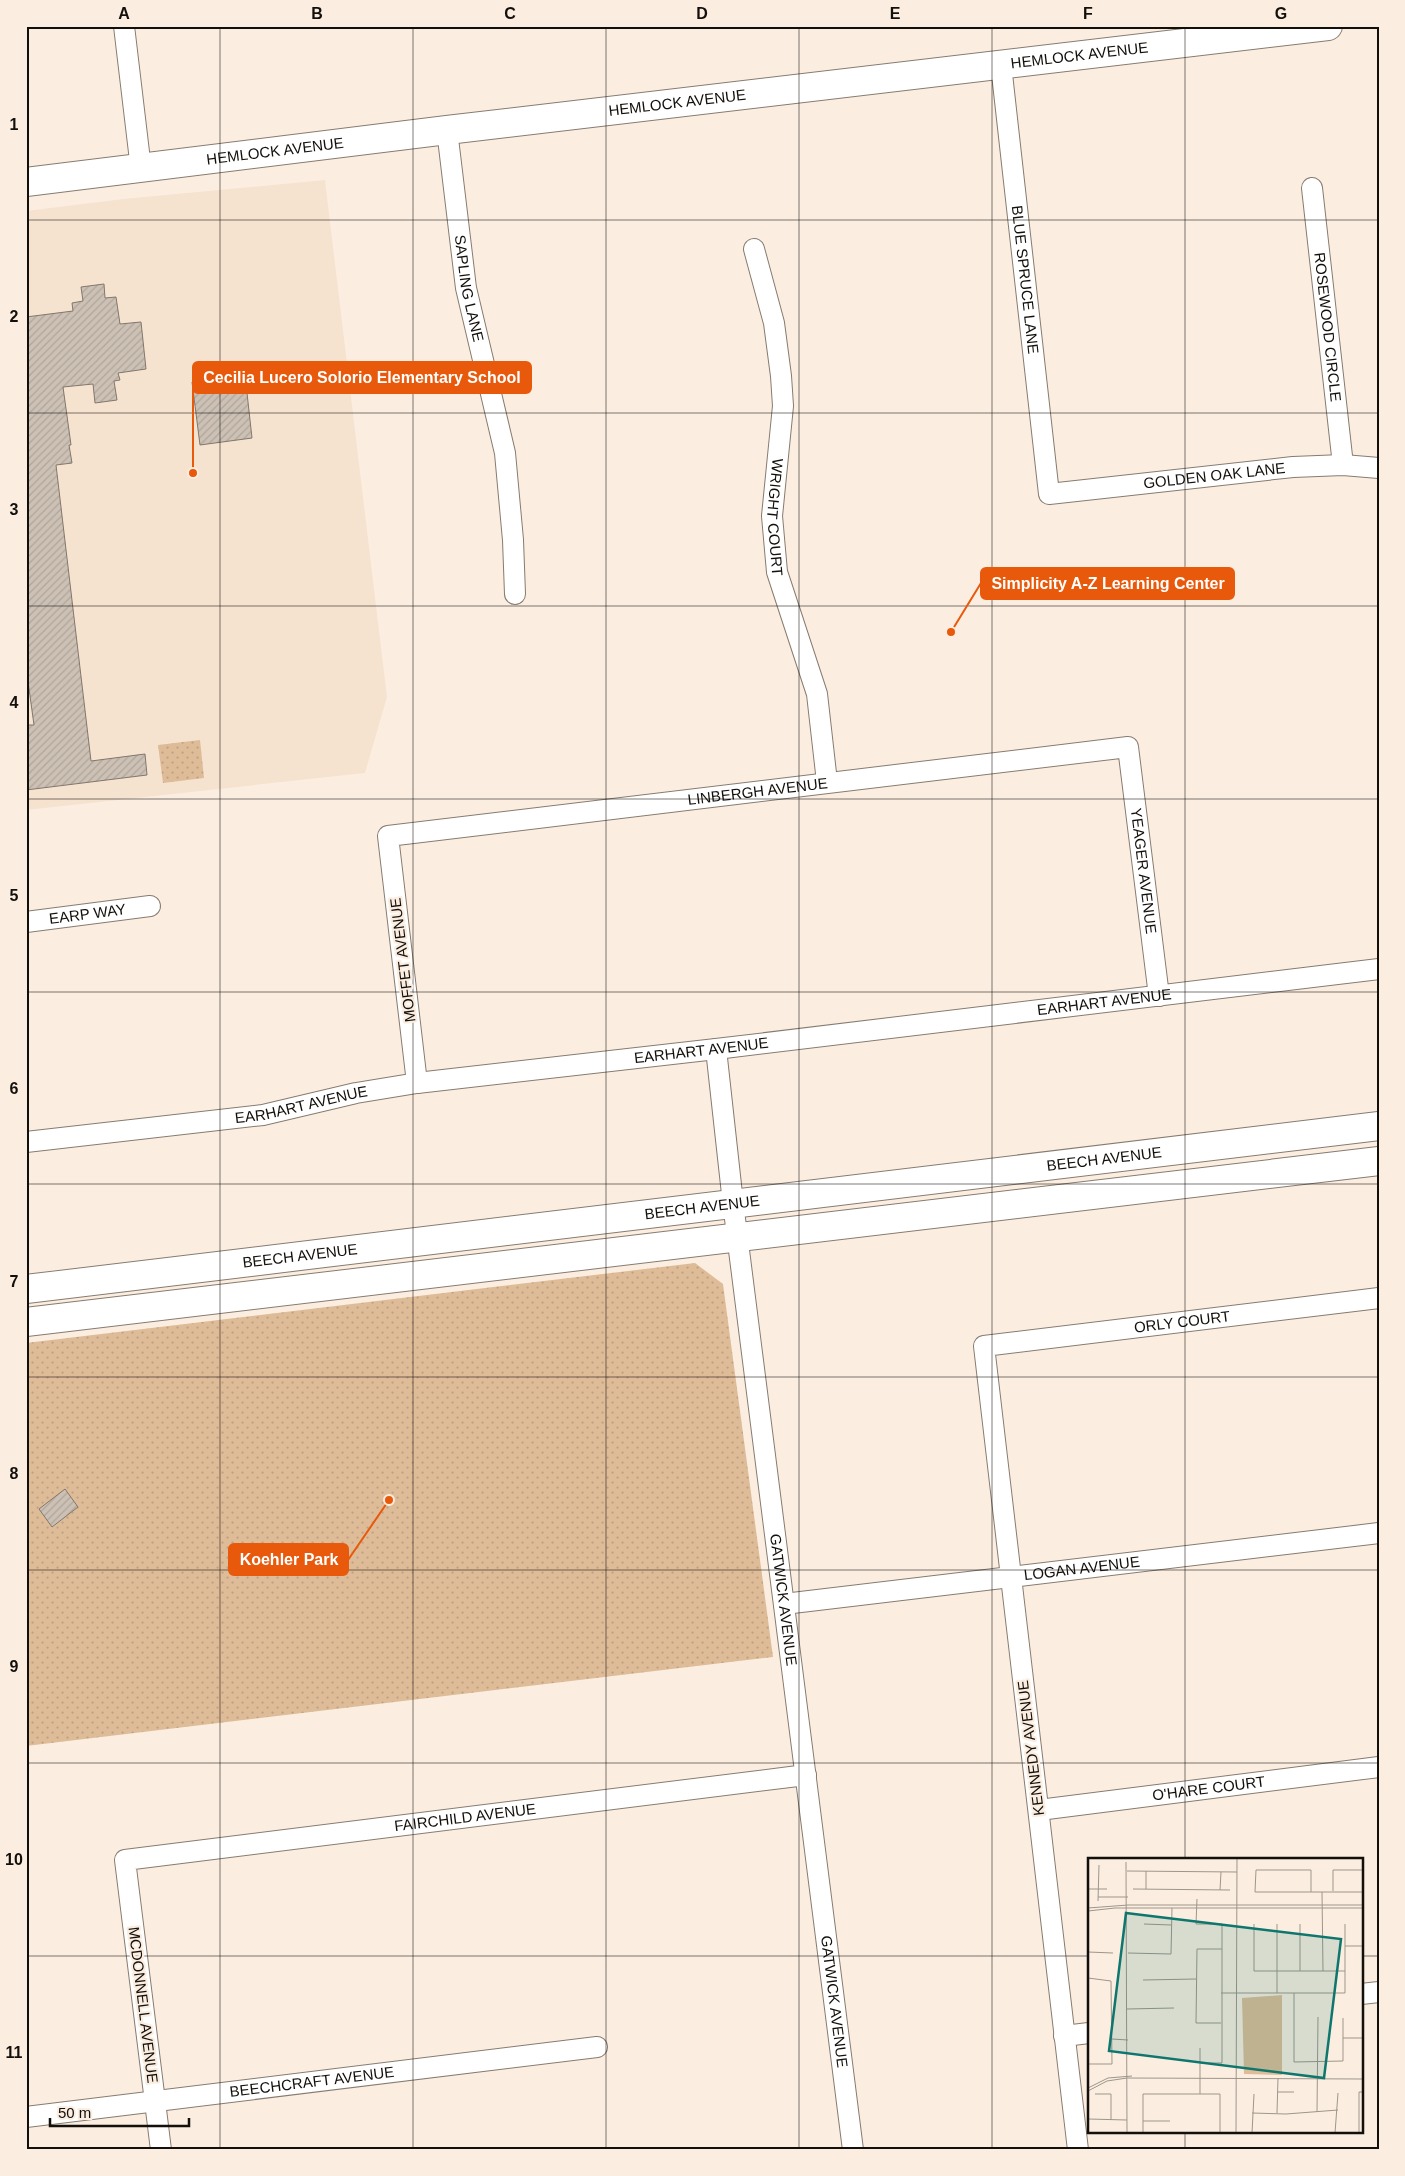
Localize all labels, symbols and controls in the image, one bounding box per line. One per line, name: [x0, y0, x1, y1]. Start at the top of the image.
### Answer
text: A: [118, 5, 130, 22]
text: B: [311, 5, 323, 22]
text: C: [504, 5, 516, 22]
text: D: [696, 5, 708, 22]
text: E: [890, 5, 901, 22]
text: F: [1083, 5, 1093, 22]
text: G: [1275, 5, 1287, 22]
street label: HEMLOCK AVENUE: [1010, 38, 1149, 71]
street label: HEMLOCK AVENUE: [608, 86, 747, 119]
text: 1: [10, 116, 19, 133]
street label: HEMLOCK AVENUE: [205, 134, 345, 168]
street label: BLUE SPRUCE LANE: [1009, 204, 1042, 355]
street label: SAPLING LANE: [452, 234, 487, 343]
street label: ROSEWOOD CIRCLE: [1311, 252, 1345, 403]
text: 2: [10, 308, 19, 325]
callout: Cecilia Lucero Solorio Elementary School: [193, 362, 531, 393]
text: Cecilia Lucero Solorio Elementary School: [203, 369, 521, 386]
street label: WRIGHT COURT: [764, 458, 787, 577]
street label: GOLDEN OAK LANE: [1142, 459, 1286, 492]
text: 3: [10, 501, 19, 518]
callout: Simplicity A-Z Learning Center: [981, 568, 1234, 599]
text: Simplicity A-Z Learning Center: [991, 575, 1225, 592]
text: 4: [10, 694, 19, 711]
street label: LINBERGH AVENUE: [687, 774, 828, 808]
street label: YEAGER AVENUE: [1128, 807, 1160, 935]
text: 5: [10, 887, 19, 904]
street label: MOFFET AVENUE: [386, 897, 419, 1023]
street label: EARP WAY: [48, 900, 127, 927]
street label: EARHART AVENUE: [1036, 985, 1172, 1018]
street label: EARHART AVENUE: [633, 1034, 769, 1066]
text: 6: [10, 1080, 19, 1097]
street label: EARHART AVENUE: [234, 1082, 369, 1126]
street label: BEECH AVENUE: [1046, 1143, 1163, 1174]
street label: BEECH AVENUE: [644, 1192, 761, 1222]
street label: BEECH AVENUE: [241, 1240, 358, 1271]
text: 7: [10, 1273, 19, 1290]
street label: ORLY COURT: [1133, 1307, 1231, 1336]
text: 8: [10, 1465, 19, 1482]
street label: GATWICK AVENUE: [767, 1533, 801, 1667]
callout: Koehler Park: [229, 1544, 348, 1575]
text: Koehler Park: [240, 1551, 338, 1568]
street label: LOGAN AVENUE: [1023, 1553, 1141, 1583]
text: 9: [10, 1658, 19, 1675]
street label: KENNEDY AVENUE: [1014, 1679, 1047, 1817]
street label: O'HARE COURT: [1151, 1772, 1266, 1804]
street label: FAIRCHILD AVENUE: [393, 1800, 537, 1834]
text: 10: [5, 1851, 23, 1868]
inset map: [1088, 1858, 1362, 2134]
street label: MCDONNELL AVENUE: [125, 1926, 162, 2084]
street label: GATWICK AVENUE: [818, 1935, 851, 2069]
text: 11: [6, 2044, 23, 2061]
street label: BEECHCRAFT AVENUE: [229, 2063, 395, 2100]
scale bar: [50, 2096, 189, 2128]
text: 50 m: [58, 2104, 91, 2121]

